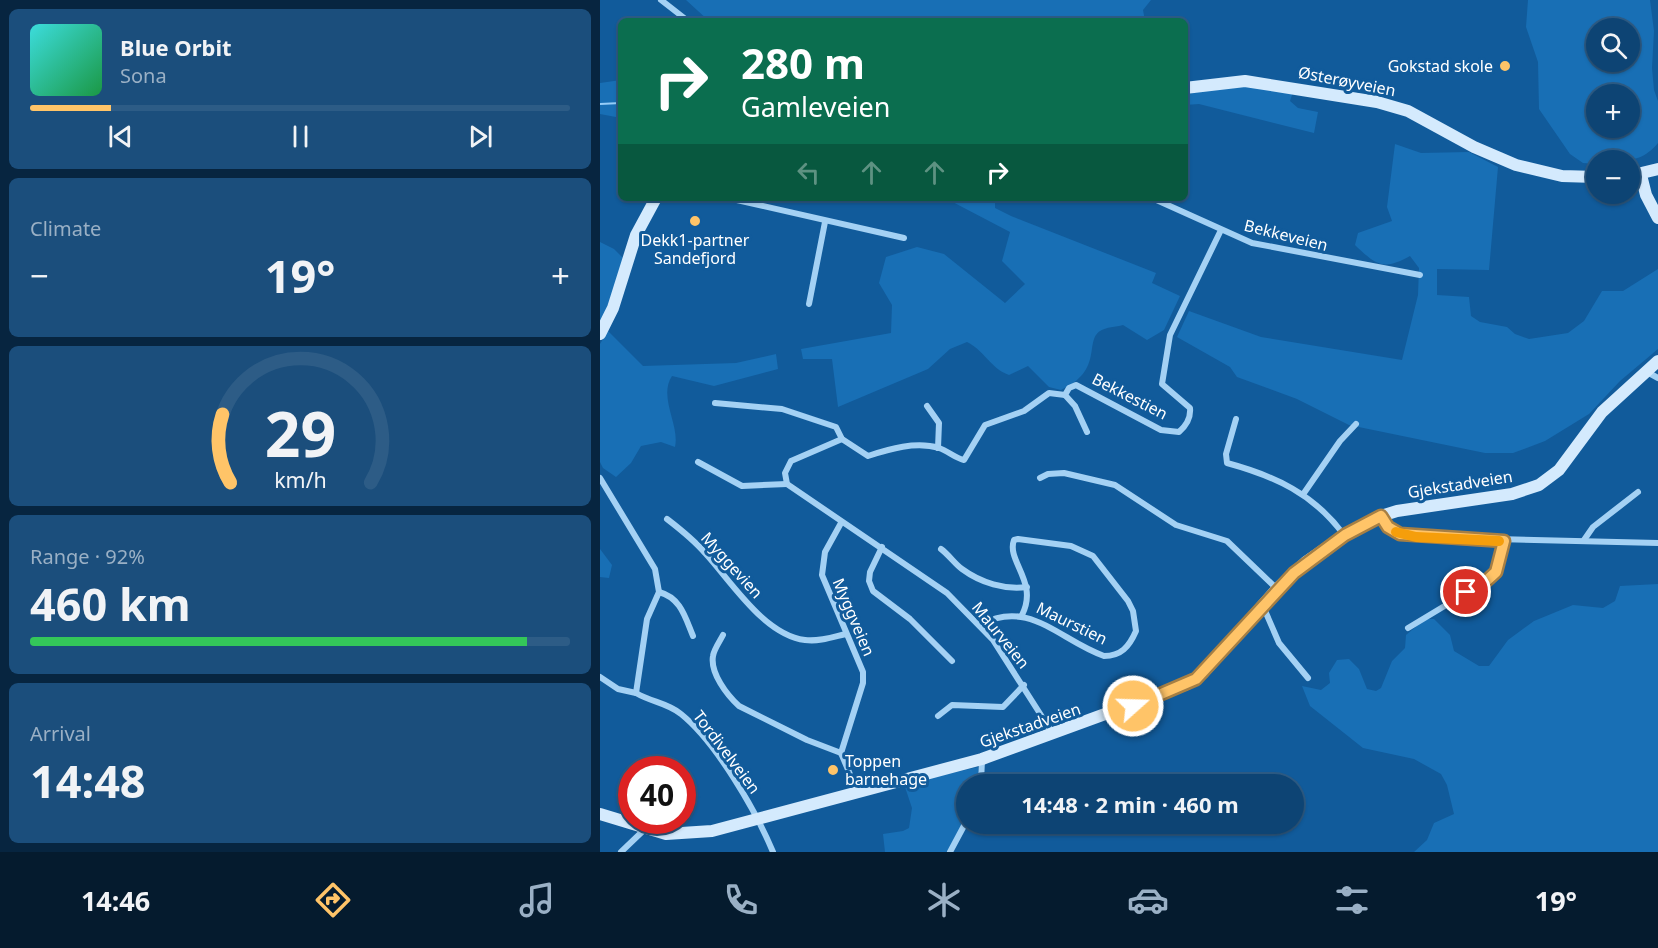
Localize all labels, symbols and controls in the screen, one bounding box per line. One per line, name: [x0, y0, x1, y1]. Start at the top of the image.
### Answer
map controls: [1586, 18, 1640, 204]
button: search: [1586, 18, 1640, 72]
text: Blue Orbit: [120, 32, 232, 62]
text: 280 m: [741, 34, 865, 91]
icon: right: [642, 42, 720, 120]
place label: Gokstad skole: [1388, 55, 1493, 77]
marker: Gokstad skole: [1498, 59, 1512, 73]
street label: Østerøyveien: [1296, 61, 1398, 101]
text: Sona: [120, 62, 167, 89]
button: +: [1586, 84, 1640, 138]
text: Gamleveien: [741, 88, 891, 125]
icon: previous: [104, 120, 137, 153]
icon: pause: [284, 120, 317, 153]
icon: next: [464, 120, 497, 153]
button: −: [1586, 150, 1640, 204]
icon: left: [792, 156, 825, 189]
icon: ahead: [855, 156, 888, 189]
icon: ahead: [918, 156, 951, 189]
icon: right: [981, 156, 1014, 189]
marker: Dekk1-partner Sandefjord: [688, 214, 702, 228]
street label: Bekkeveien: [1242, 214, 1330, 256]
text: Climate: [30, 215, 101, 242]
place label: Dekk1-partner Sandefjord: [641, 229, 750, 269]
text: 19°: [265, 245, 335, 306]
text: −: [30, 253, 49, 298]
text: +: [551, 253, 570, 298]
street label: Bekkestien: [1088, 368, 1172, 424]
text: 29: [264, 390, 336, 475]
text: km/h: [274, 465, 326, 494]
street label: Gjekstadveien: [1406, 465, 1514, 503]
street label: Myggevien: [696, 527, 768, 603]
text: Range · 92%: [30, 543, 145, 570]
pin: [1440, 566, 1491, 617]
text: 460 km: [30, 573, 191, 634]
street label: Myggveien: [828, 575, 880, 659]
icon: arrive: [1449, 575, 1482, 608]
street label: Maurstien: [1033, 596, 1111, 650]
street label: Maurveien: [967, 597, 1035, 673]
position arrow: [1101, 674, 1165, 738]
street label: Gjekstadveien: [976, 697, 1084, 753]
street label: Tordivelveien: [688, 706, 766, 798]
text: Arrival: [30, 720, 91, 747]
text: 14:48: [30, 750, 146, 811]
place label: Toppen barnehage: [845, 750, 927, 790]
speed limit sign: 40: [618, 756, 696, 834]
marker: Toppen barnehage: [826, 763, 840, 777]
text: 14:48 · 2 min · 460 m: [1021, 789, 1239, 819]
icon: directions: [312, 879, 354, 921]
icon: music: [516, 879, 558, 921]
icon: phone: [720, 879, 762, 921]
icon: climate: [923, 879, 965, 921]
icon: car: [1127, 879, 1169, 921]
icon: filters: [1331, 879, 1373, 921]
text: 14:46: [81, 882, 150, 919]
text: 19°: [1535, 882, 1577, 919]

